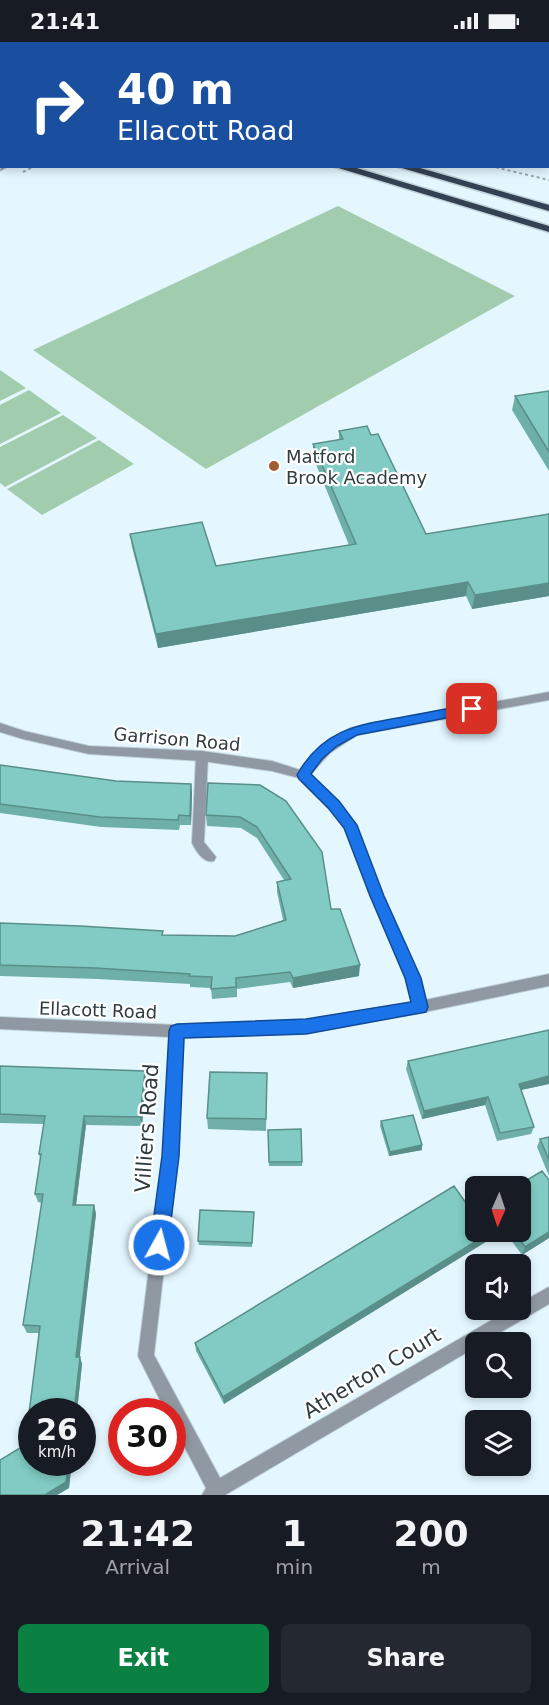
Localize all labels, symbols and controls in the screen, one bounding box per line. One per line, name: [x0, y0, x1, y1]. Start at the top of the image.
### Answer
text: 21:41: [30, 9, 100, 34]
text: 40 m: [117, 65, 234, 114]
icon: right: [18, 66, 96, 144]
text: Ellacott Road: [117, 115, 294, 146]
place label: Matford Brook Academy: [286, 446, 427, 488]
marker: Matford Brook Academy: [267, 459, 281, 473]
pin: [446, 683, 497, 734]
icon: arrive: [455, 692, 488, 725]
street label: Garrison Road: [113, 723, 241, 755]
street label: Ellacott Road: [39, 997, 157, 1023]
street label: Villiers Road: [131, 1063, 163, 1193]
north arrow: [465, 1176, 531, 1242]
map controls: [465, 1176, 531, 1476]
position arrow: [127, 1213, 191, 1277]
button: sound: [465, 1254, 531, 1320]
street label: Atherton Court: [299, 1323, 445, 1423]
button: search: [465, 1332, 531, 1398]
speed limit sign: 30: [108, 1398, 186, 1476]
button: layers: [465, 1410, 531, 1476]
text: 26: [36, 1412, 78, 1447]
text: km/h: [38, 1443, 76, 1461]
text: 21:42: [80, 1513, 195, 1554]
text: 1: [282, 1513, 307, 1554]
text: 200: [393, 1513, 469, 1554]
text: Arrival: [105, 1555, 170, 1579]
text: min: [275, 1555, 313, 1579]
text: m: [421, 1555, 441, 1579]
button: Exit: [18, 1624, 269, 1693]
button: Share: [281, 1624, 531, 1693]

